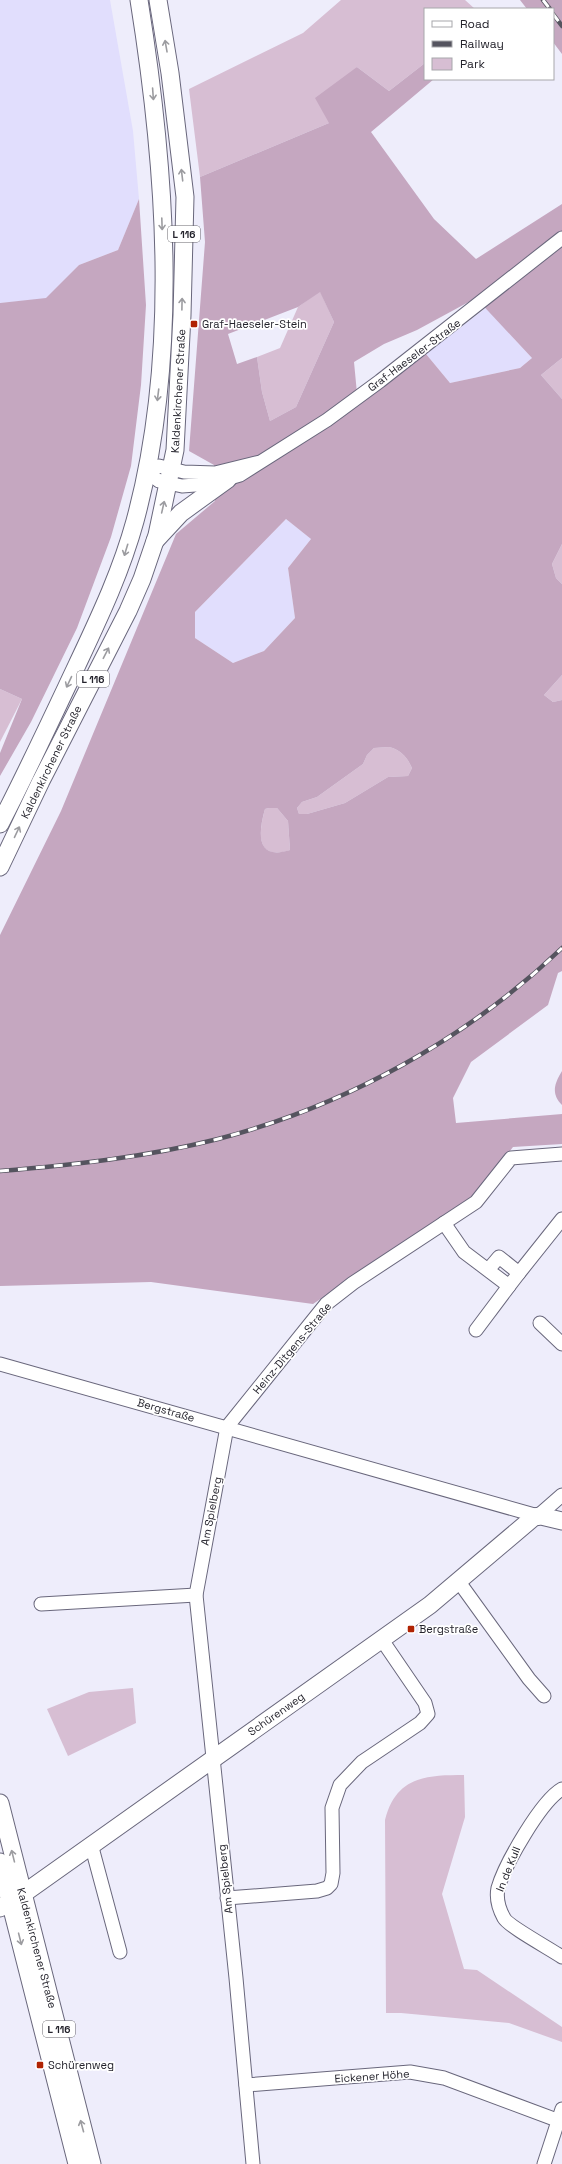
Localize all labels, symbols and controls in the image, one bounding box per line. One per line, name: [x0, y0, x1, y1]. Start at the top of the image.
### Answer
legend: [424, 8, 554, 80]
text: Road: [460, 16, 489, 32]
text: Railway: [460, 36, 504, 52]
one-way arrow: [161, 40, 169, 53]
text: Park: [460, 56, 485, 72]
one-way arrow: [149, 87, 156, 100]
one-way arrow: [179, 169, 186, 182]
one-way arrow: [158, 217, 165, 230]
road number: L 116: [168, 226, 200, 242]
one-way arrow: [179, 298, 186, 311]
street label: Graf-Haeseler-Straße: [365, 315, 463, 395]
place label: Graf-Haeseler-Stein: [202, 317, 307, 331]
marker: Graf-Haeseler-Stein: [189, 319, 199, 329]
street label: Kaldenkirchener Straße: [168, 329, 188, 453]
one-way arrow: [154, 389, 162, 402]
one-way arrow: [160, 500, 167, 513]
one-way arrow: [122, 543, 129, 556]
one-way arrow: [103, 648, 110, 660]
road number: L 116: [77, 671, 109, 687]
one-way arrow: [65, 676, 72, 688]
street label: Kaldenkirchener Straße: [17, 703, 85, 821]
one-way arrow: [14, 827, 21, 839]
street label: Heinz-Ditgens-Straße: [250, 1299, 334, 1397]
street label: Bergstraße: [136, 1395, 196, 1425]
street label: Am Spielberg: [197, 1476, 225, 1546]
place label: Bergstraße: [419, 1622, 478, 1636]
marker: Bergstraße: [406, 1624, 416, 1634]
street label: Schürenweg: [245, 1689, 307, 1739]
street label: Am Spielberg: [214, 1844, 236, 1914]
street label: In de Kull: [493, 1844, 523, 1894]
one-way arrow: [9, 1850, 17, 1863]
street label: Kaldenkirchener Straße: [14, 1886, 60, 2010]
one-way arrow: [16, 1932, 24, 1945]
road number: L 116: [43, 2021, 75, 2037]
place label: Schürenweg: [48, 2058, 114, 2072]
marker: Schürenweg: [35, 2060, 45, 2070]
street label: Eickener Höhe: [334, 2066, 410, 2086]
one-way arrow: [78, 2120, 85, 2133]

